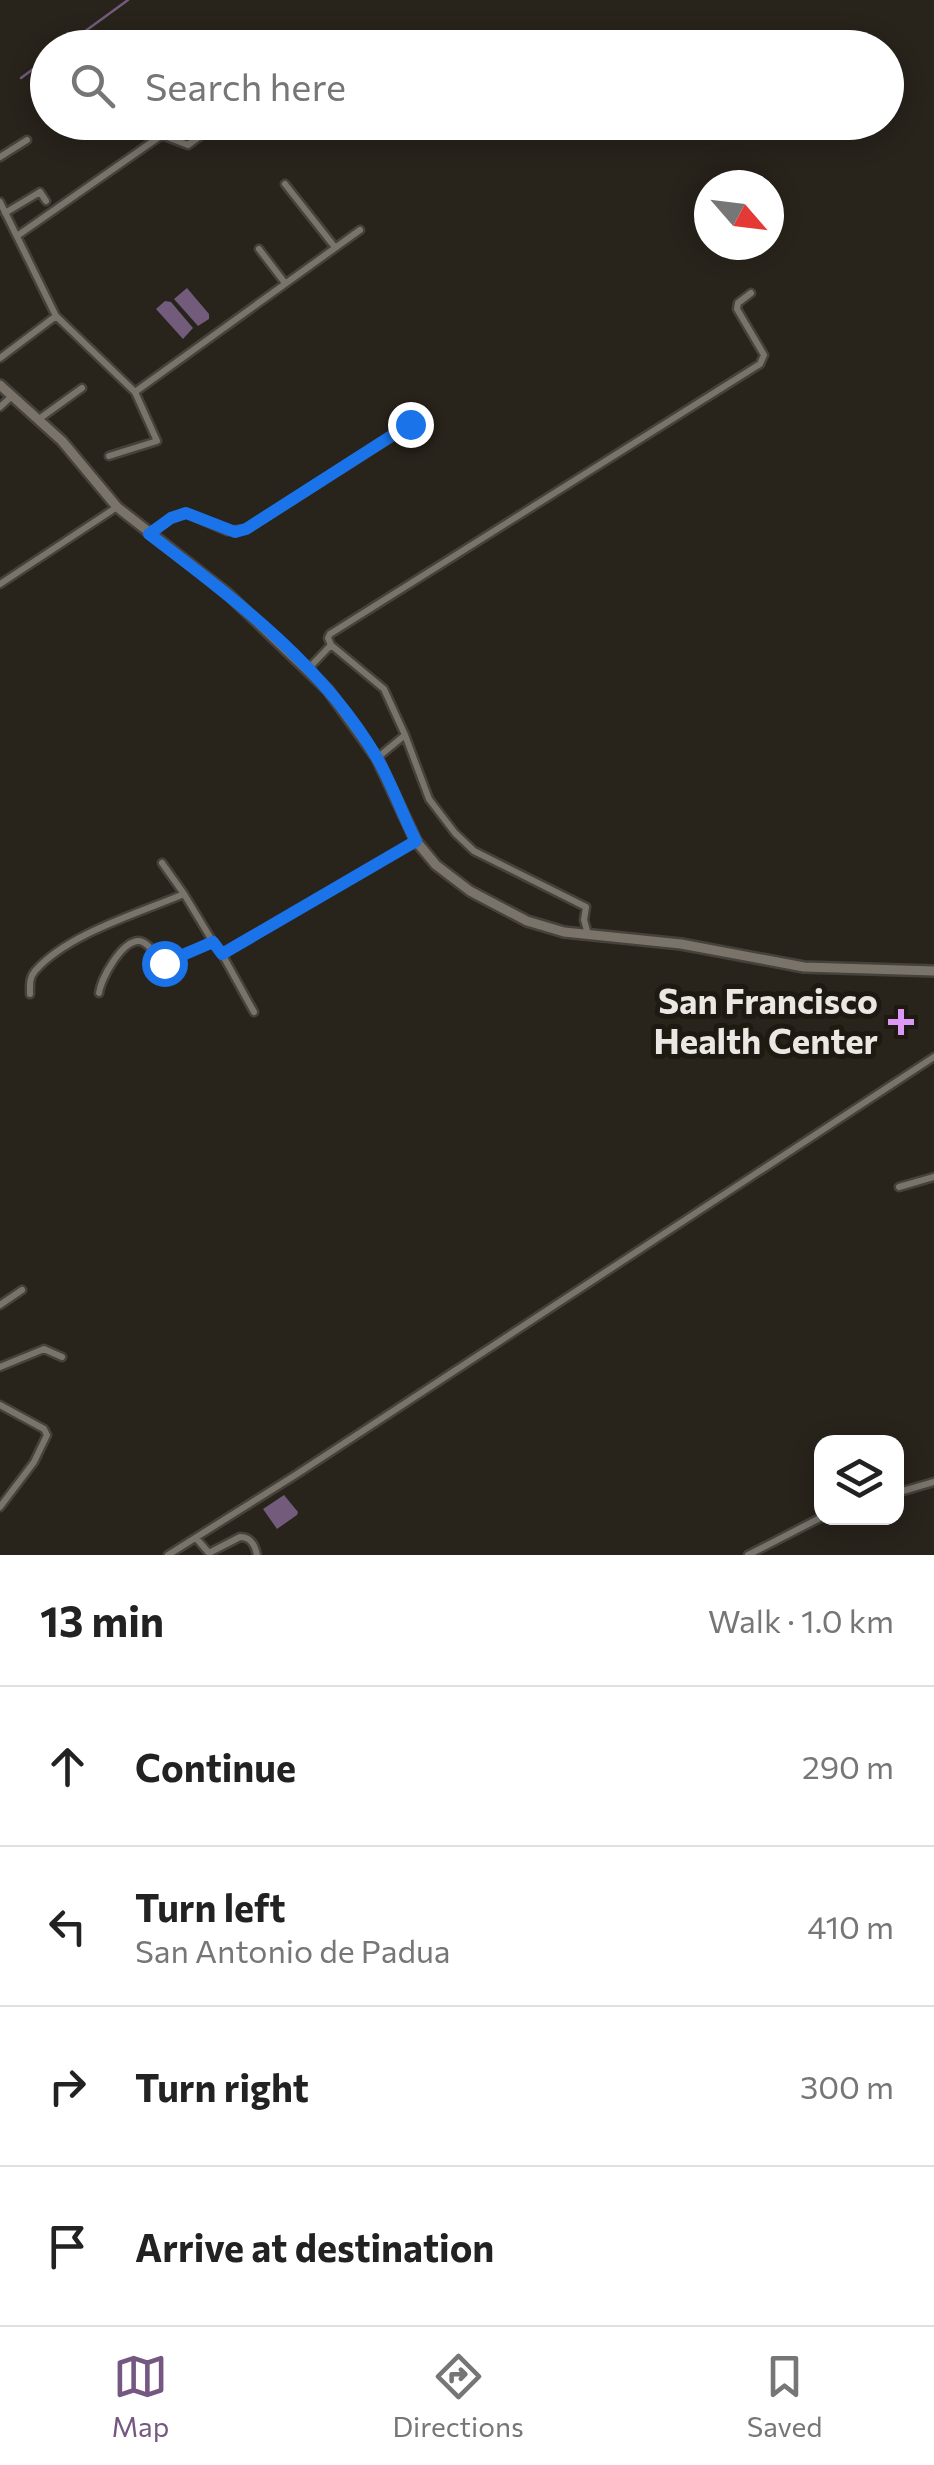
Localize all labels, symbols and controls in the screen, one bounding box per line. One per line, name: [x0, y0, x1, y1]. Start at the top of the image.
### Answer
search box: [30, 30, 904, 140]
icon: search: [65, 58, 120, 113]
text: Search here: [145, 62, 346, 109]
north arrow: [694, 170, 784, 260]
route end: [388, 402, 434, 448]
route start: [142, 941, 188, 987]
place label: San Francisco Health Center: [654, 978, 878, 1061]
marker: San Francisco Health Center: [888, 1009, 914, 1035]
map controls: [814, 1435, 904, 1525]
button: layers: [814, 1435, 904, 1525]
text: 13 min: [40, 1594, 164, 1646]
text: Walk · 1.0 km: [708, 1600, 894, 1640]
icon: ahead: [40, 1739, 95, 1794]
text: Continue: [135, 1743, 296, 1790]
text: 290 m: [802, 1746, 894, 1786]
text: Turn left: [135, 1883, 286, 1930]
icon: left: [40, 1899, 95, 1954]
text: 410 m: [807, 1906, 894, 1946]
text: San Antonio de Padua: [135, 1930, 451, 1970]
icon: right: [40, 2059, 95, 2114]
text: Turn right: [135, 2063, 309, 2110]
text: 300 m: [800, 2066, 894, 2106]
icon: arrive: [40, 2219, 95, 2274]
text: Arrive at destination: [135, 2223, 494, 2270]
tab: Map: [112, 2349, 169, 2443]
tab: Directions: [392, 2349, 524, 2443]
tab: Saved: [747, 2349, 822, 2443]

